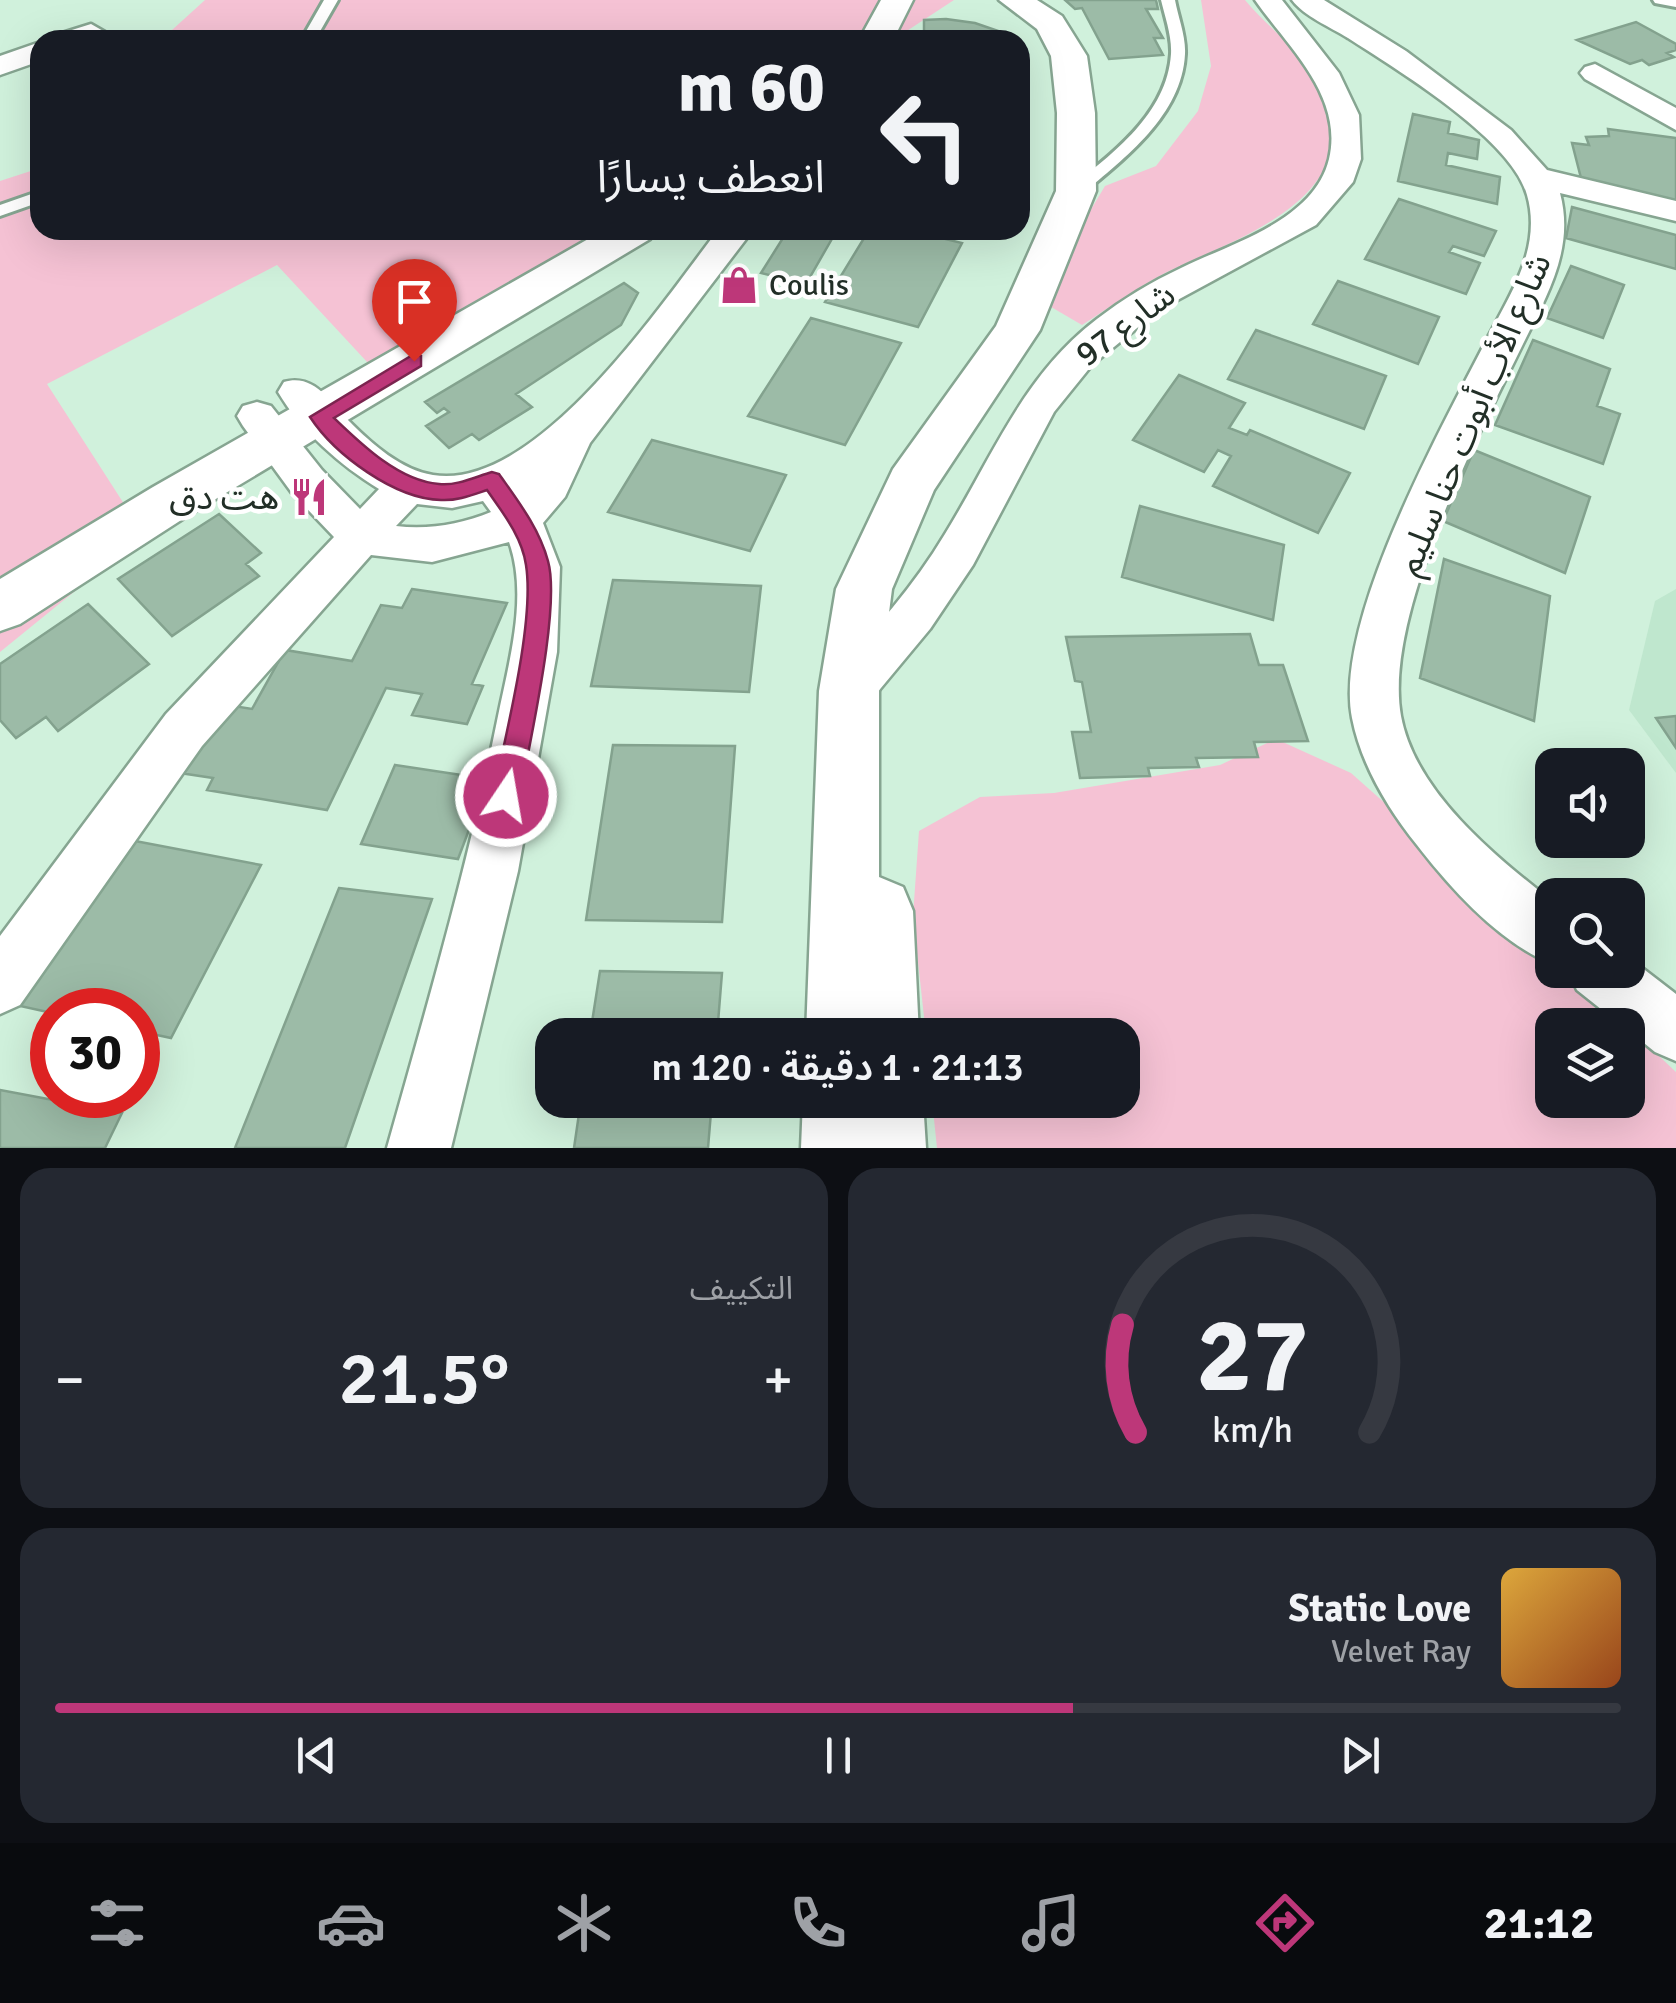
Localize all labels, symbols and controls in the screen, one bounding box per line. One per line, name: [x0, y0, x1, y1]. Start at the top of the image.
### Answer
text: 60 m: [677, 44, 825, 130]
icon: left: [860, 70, 990, 200]
text: انعطف يسارًا: [597, 150, 825, 205]
street label: شارع الأب أبوت حنا سليم: [1386, 247, 1565, 583]
pin: [372, 259, 457, 362]
shop icon: Coulis: [718, 264, 760, 306]
place label: Coulis: [769, 267, 849, 304]
street label: شارع 97: [1067, 273, 1186, 379]
icon: arrive: [387, 274, 442, 329]
place label: هت دق: [169, 476, 279, 519]
restaurant icon: هت دق: [288, 476, 330, 518]
position arrow: [454, 744, 558, 848]
map controls: [1535, 748, 1645, 1118]
button: sound: [1535, 748, 1645, 858]
button: search: [1535, 878, 1645, 988]
speed limit sign: 30: [30, 988, 160, 1118]
button: layers: [1535, 1008, 1645, 1118]
text: 21:13 · 1 دقيقة · 120 m: [652, 1044, 1023, 1091]
text: التكييف: [690, 1269, 793, 1308]
text: 27: [1196, 1292, 1308, 1420]
text: 21.5°: [338, 1332, 510, 1425]
text: −: [55, 1346, 85, 1414]
text: +: [763, 1346, 793, 1414]
text: km/h: [1212, 1408, 1292, 1452]
text: Static Love: [1289, 1585, 1471, 1632]
text: Velvet Ray: [1331, 1632, 1471, 1671]
icon: previous: [289, 1728, 344, 1783]
icon: pause: [811, 1728, 866, 1783]
icon: next: [1333, 1728, 1388, 1783]
icon: filters: [82, 1888, 152, 1958]
icon: car: [316, 1888, 386, 1958]
icon: climate: [549, 1888, 619, 1958]
icon: phone: [783, 1888, 853, 1958]
icon: music: [1016, 1888, 1086, 1958]
icon: directions: [1250, 1888, 1320, 1958]
text: 21:12: [1484, 1896, 1594, 1951]

